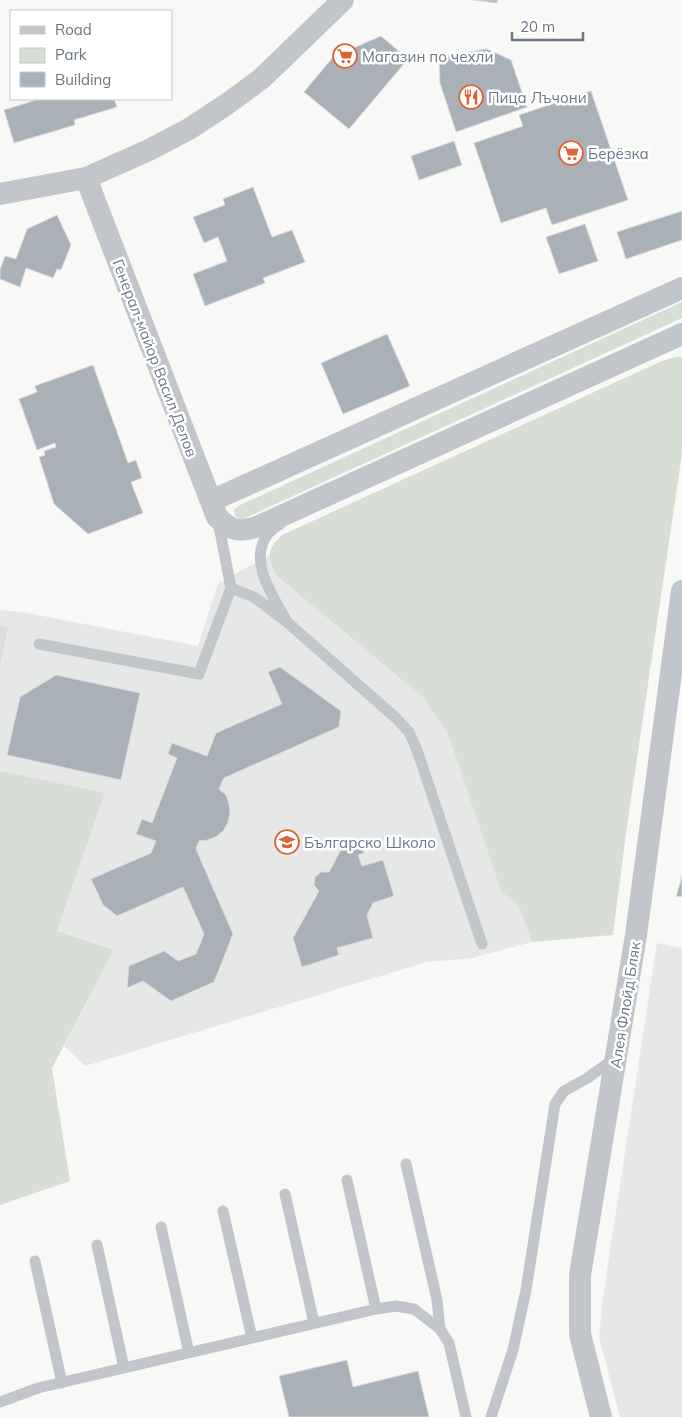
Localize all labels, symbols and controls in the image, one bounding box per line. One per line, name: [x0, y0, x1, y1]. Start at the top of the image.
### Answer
legend: [10, 10, 172, 100]
scale bar: [512, 10, 583, 42]
text: 20 m: [520, 17, 555, 36]
text: Road: [55, 20, 92, 39]
supermarket icon: Магазин по чехли: [332, 43, 358, 69]
text: Park: [55, 45, 87, 64]
place label: Магазин по чехли: [362, 47, 493, 66]
text: Building: [55, 70, 111, 89]
restaurant icon: Пица Лъчони: [458, 84, 484, 110]
place label: Пица Лъчони: [488, 88, 587, 107]
supermarket icon: Берёзка: [558, 140, 584, 166]
place label: Берёзка: [588, 144, 649, 163]
street label: Генерал-майор Васил Делов: [108, 256, 202, 460]
school or university icon: Българско Школо: [274, 829, 300, 855]
place label: Българско Школо: [304, 833, 436, 852]
street label: Алея Флойд Бляк: [606, 939, 645, 1070]

